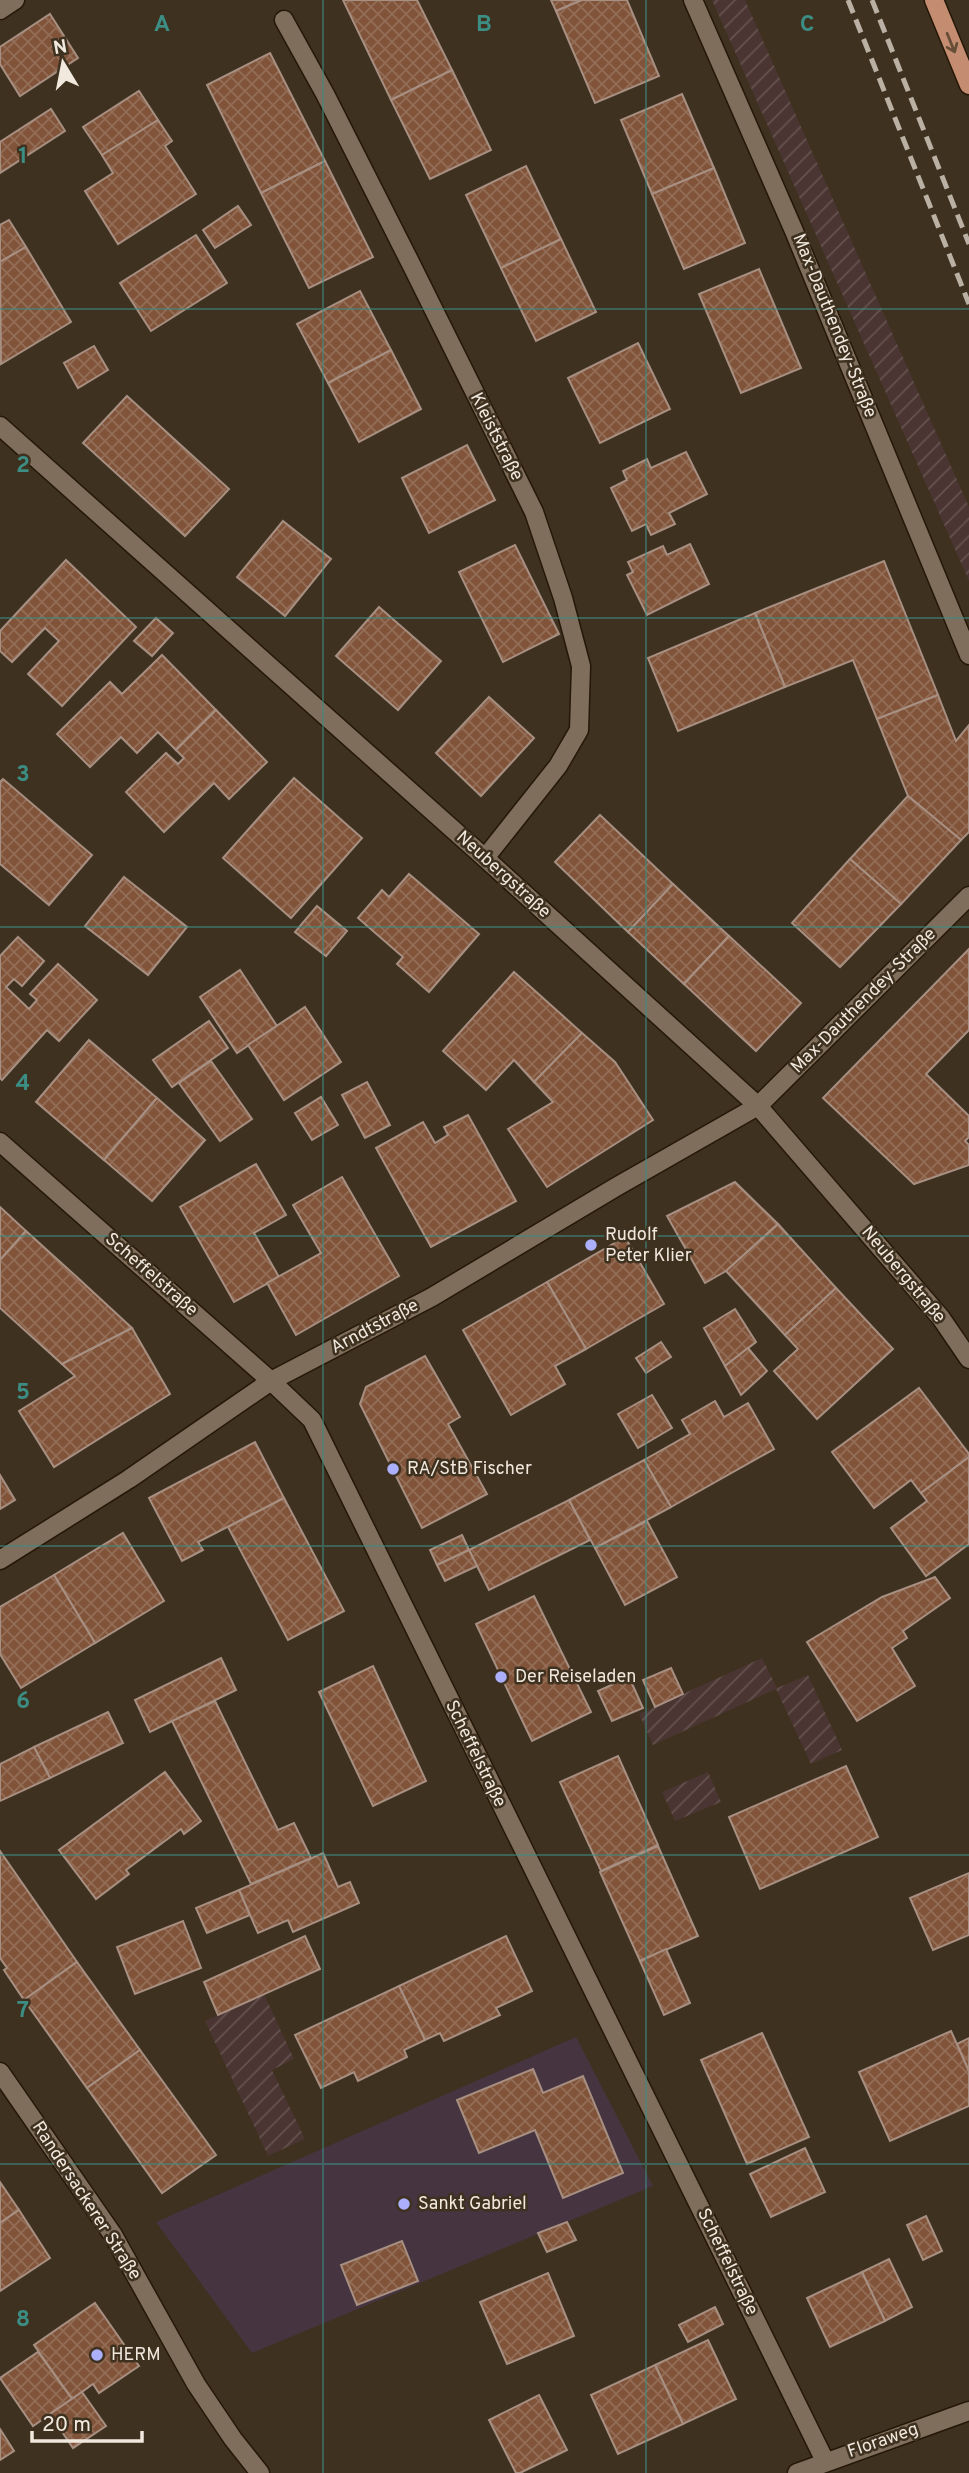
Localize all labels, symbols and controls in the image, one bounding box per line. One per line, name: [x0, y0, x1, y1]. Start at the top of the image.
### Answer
text: A: [154, 11, 170, 40]
text: B: [476, 11, 492, 40]
text: C: [800, 11, 814, 40]
north arrow: [28, 28, 98, 98]
one-way arrow: [946, 31, 959, 53]
text: N: [52, 35, 69, 61]
text: 1: [18, 143, 28, 172]
street label: Max-Dauthendey-Straße: [787, 231, 881, 421]
street label: Kleiststraße: [464, 389, 528, 485]
text: 2: [16, 452, 30, 481]
text: 3: [16, 761, 30, 790]
street label: Neubergstraße: [451, 826, 555, 924]
street label: Max-Dauthendey-Straße: [786, 923, 942, 1079]
text: 4: [16, 1070, 30, 1099]
street label: Neubergstraße: [856, 1222, 950, 1328]
place label: Rudolf Peter Klier: [605, 1224, 692, 1268]
street label: Scheffelstraße: [100, 1228, 202, 1322]
marker: Rudolf Peter Klier: [583, 1237, 599, 1253]
street label: Arndtstraße: [327, 1294, 423, 1360]
text: 5: [16, 1379, 30, 1408]
place label: RA/StB Fischer: [407, 1458, 532, 1481]
marker: RA/StB Fischer: [385, 1461, 401, 1477]
place label: Der Reiseladen: [515, 1666, 636, 1689]
marker: Der Reiseladen: [493, 1669, 509, 1685]
text: 6: [16, 1688, 30, 1717]
street label: Scheffelstraße: [439, 1697, 511, 1811]
text: 7: [17, 1997, 29, 2026]
street label: Randersackerer Straße: [26, 2117, 146, 2285]
place label: Sankt Gabriel: [418, 2193, 527, 2216]
marker: Sankt Gabriel: [396, 2196, 412, 2212]
street label: Scheffelstraße: [691, 2205, 763, 2319]
text: 8: [16, 2306, 30, 2335]
place label: HERM: [111, 2344, 161, 2367]
marker: HERM: [89, 2347, 105, 2363]
scale bar: [32, 2400, 142, 2444]
text: 20 m: [42, 2412, 91, 2439]
street label: Floraweg: [844, 2418, 922, 2464]

